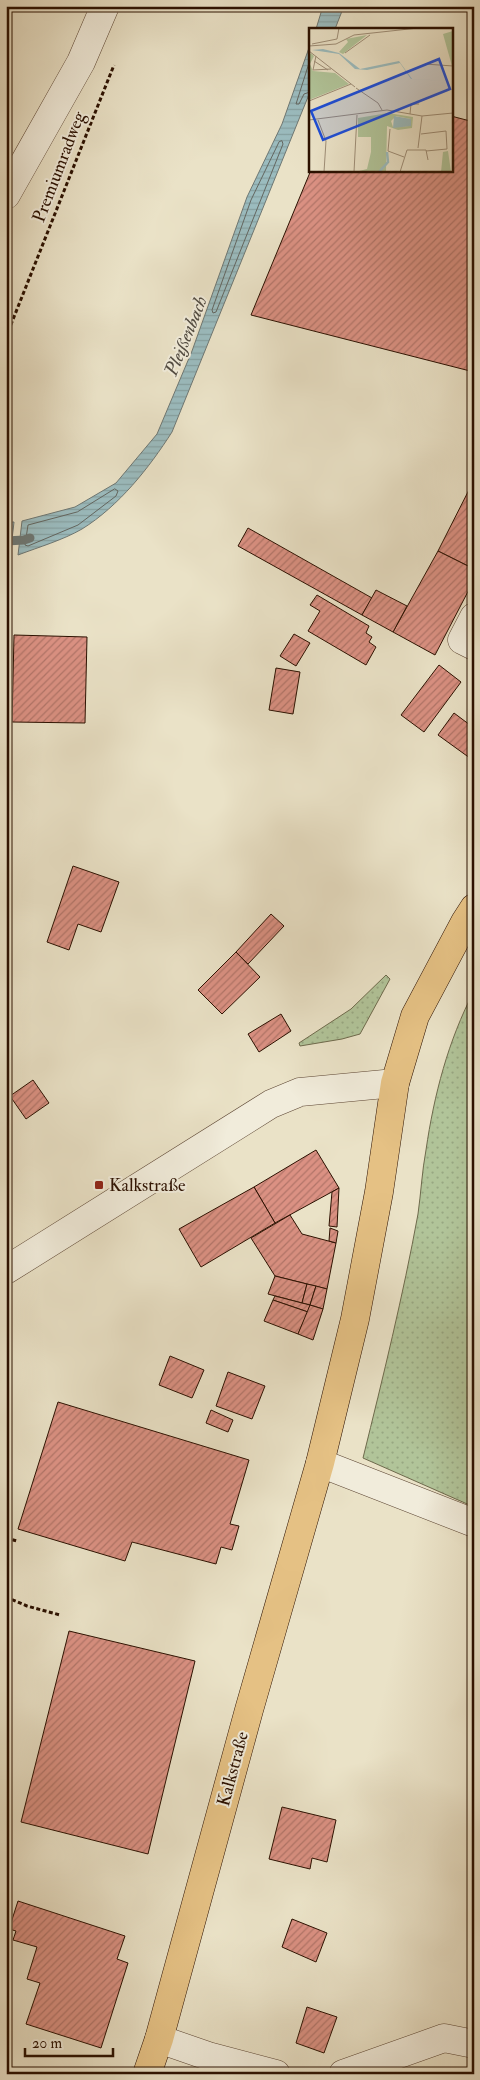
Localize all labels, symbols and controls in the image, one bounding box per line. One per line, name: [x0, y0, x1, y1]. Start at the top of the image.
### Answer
inset map: [309, 28, 452, 171]
street label: Premiumradweg: [27, 107, 91, 226]
water label: Pleißenbach: [159, 293, 213, 380]
place label: Kalkstraße: [109, 1174, 186, 1197]
marker: Kalkstraße: [93, 1179, 105, 1191]
street label: Kalkstraße: [212, 1729, 254, 1809]
scale bar: [25, 2025, 112, 2057]
text: 20 m: [32, 2034, 62, 2053]

